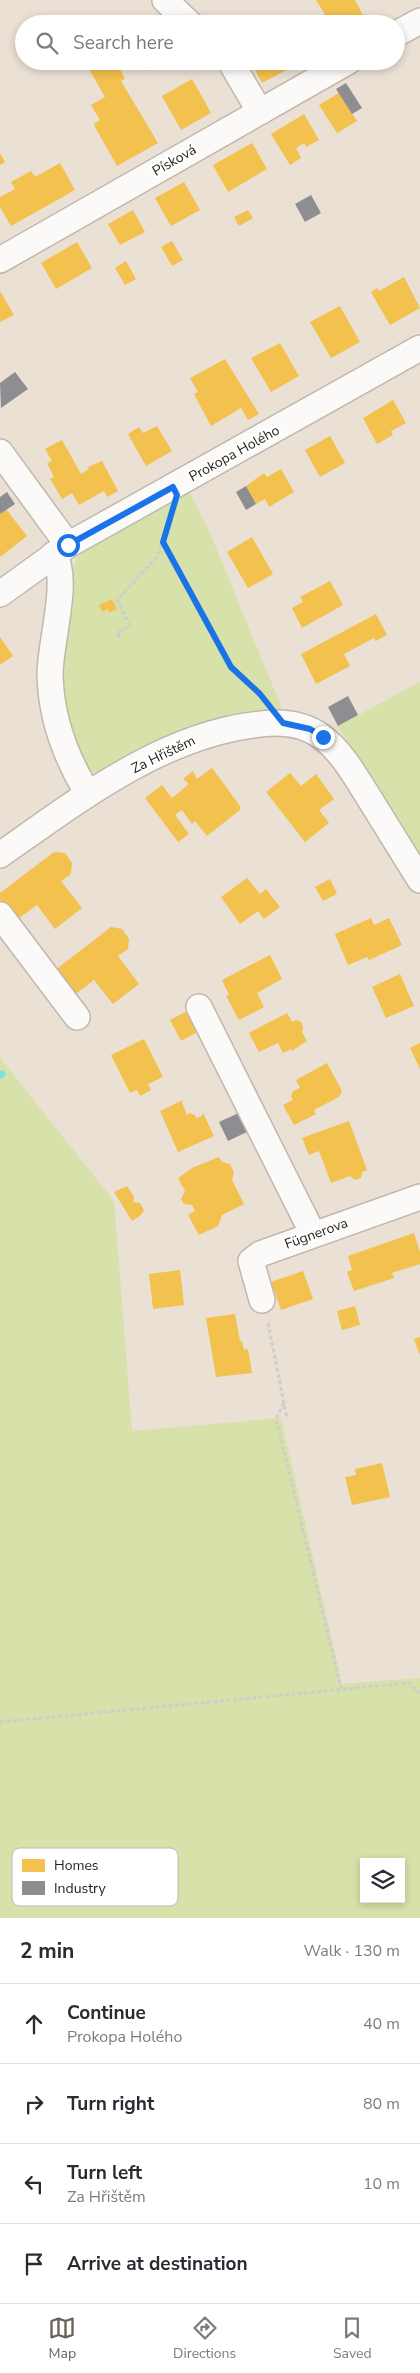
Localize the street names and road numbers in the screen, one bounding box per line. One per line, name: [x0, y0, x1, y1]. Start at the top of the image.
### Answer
street label: Písková: [149, 140, 200, 181]
street label: Prokopa Holého: [186, 421, 283, 486]
street label: Za Hřištěm: [128, 731, 198, 778]
street label: Fügnerova: [282, 1213, 350, 1254]

